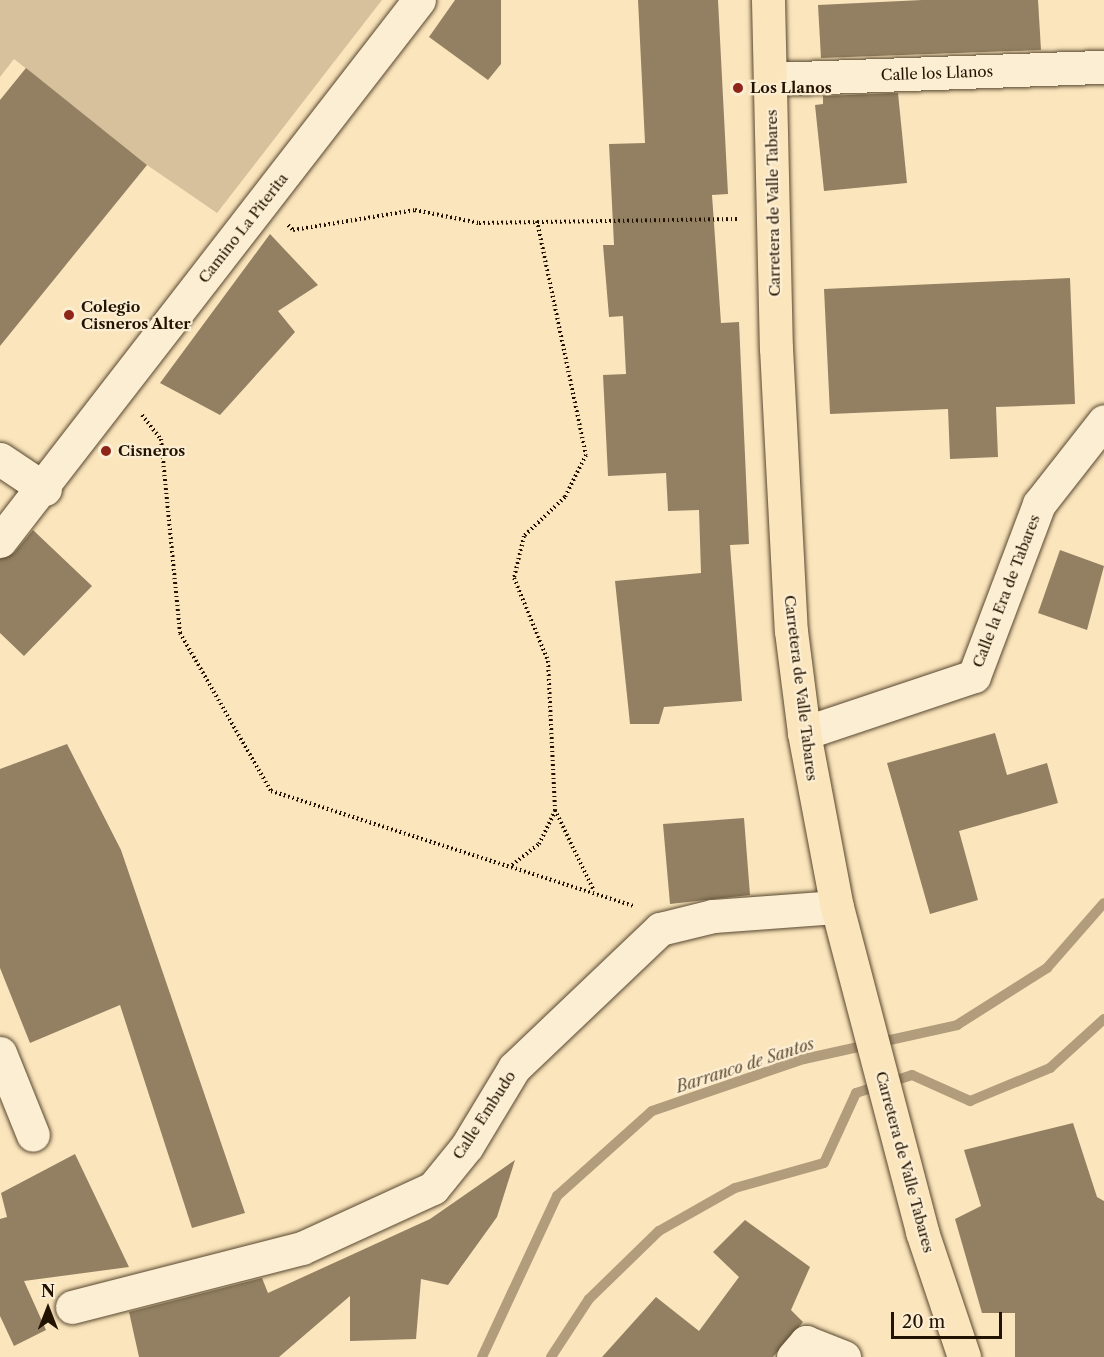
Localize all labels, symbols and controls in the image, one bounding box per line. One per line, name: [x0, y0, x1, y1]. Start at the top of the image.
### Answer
street label: Calle los Llanos: [881, 62, 993, 84]
place label: Los Llanos: [750, 79, 832, 97]
marker: Los Llanos: [731, 81, 745, 95]
street label: Carretera de Valle Tabares: [762, 109, 784, 297]
street label: Camino La Piterita: [194, 169, 292, 287]
place label: Colegio Cisneros Alter: [81, 297, 191, 332]
marker: Colegio Cisneros Alter: [62, 308, 76, 322]
place label: Cisneros: [118, 442, 185, 460]
marker: Cisneros: [99, 444, 113, 458]
street label: Calle la Era de Tabares: [968, 512, 1044, 670]
street label: Carretera de Valle Tabares: [781, 594, 821, 782]
water label: Barranco de Santos: [673, 1034, 817, 1096]
street label: Calle Embudo: [449, 1067, 519, 1163]
street label: Carretera de Valle Tabares: [872, 1069, 938, 1255]
north arrow: [18, 1279, 78, 1339]
text: N: [41, 1281, 55, 1301]
scale bar: [894, 1300, 1005, 1338]
text: 20 m: [902, 1311, 945, 1333]

